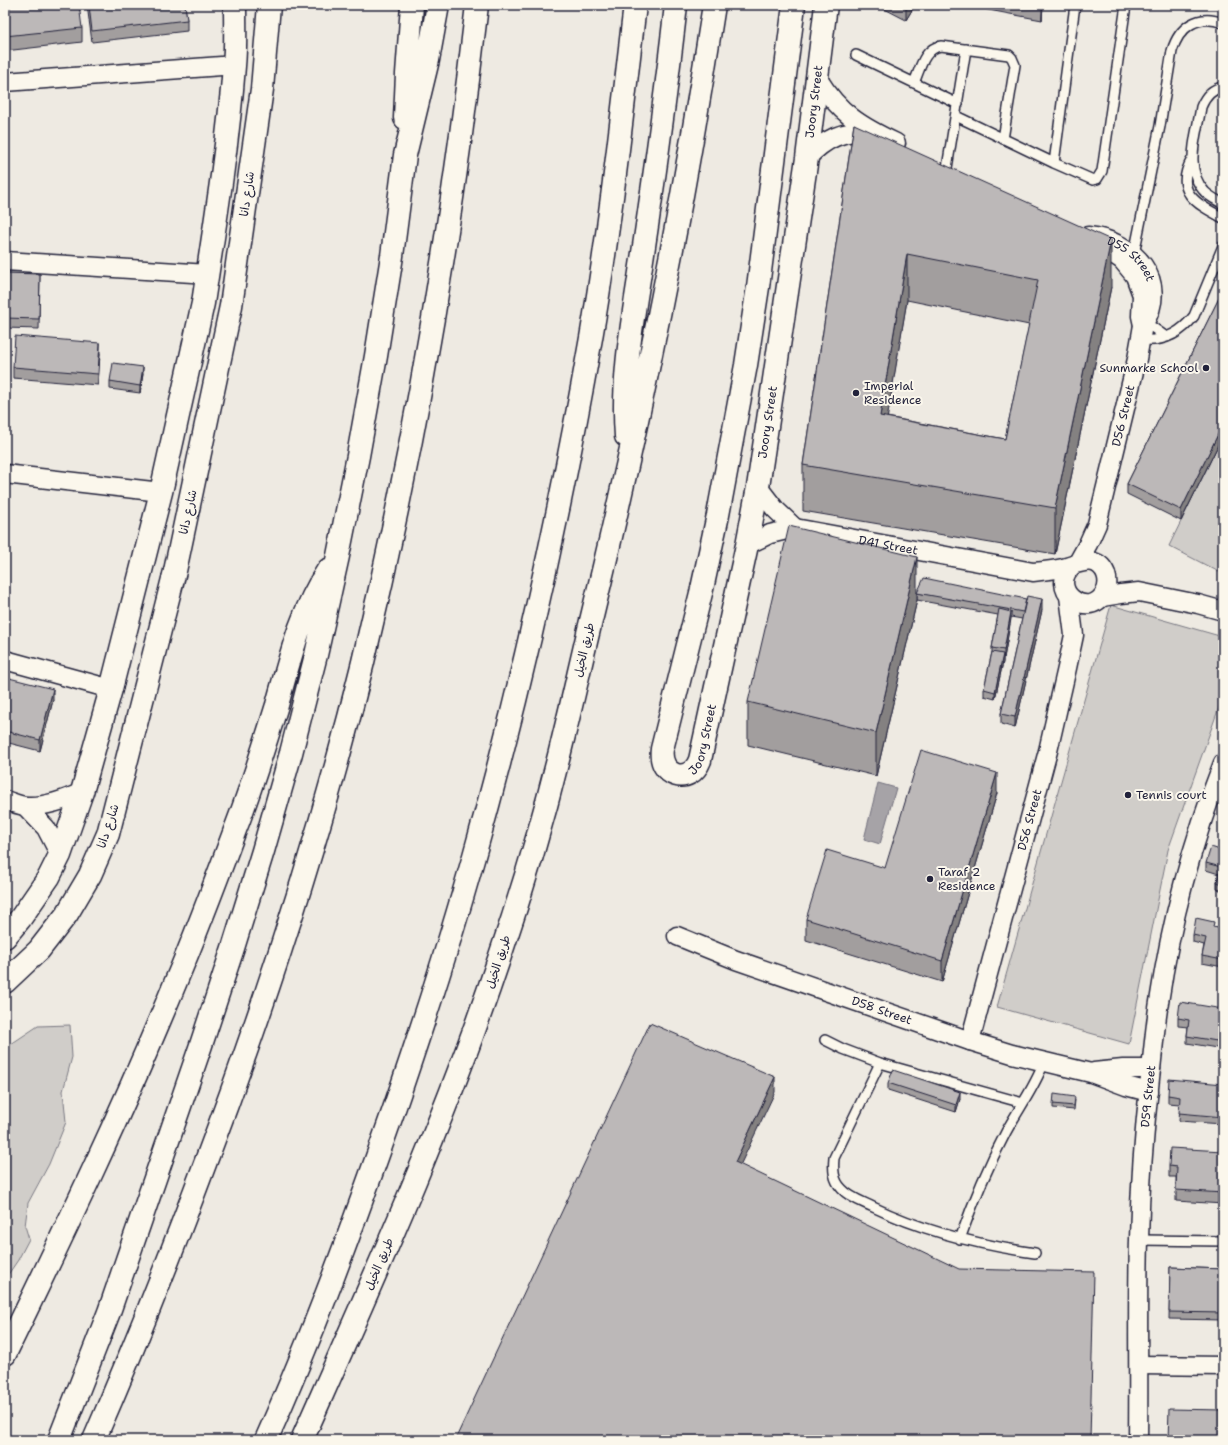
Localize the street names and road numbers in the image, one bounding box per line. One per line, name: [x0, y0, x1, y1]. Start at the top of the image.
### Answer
street label: Joory Street: [802, 64, 826, 139]
street label: شارع دانا: [236, 170, 259, 218]
street label: D55 Street: [1105, 233, 1158, 284]
street label: D56 Street: [1108, 383, 1138, 448]
street label: Joory Street: [754, 385, 781, 460]
street label: شارع دانا: [175, 488, 202, 536]
street label: D41 Street: [857, 532, 919, 559]
street label: طريق الخيل: [570, 621, 598, 679]
street label: Joory Street: [685, 702, 720, 779]
street label: D56 Street: [1014, 787, 1045, 852]
street label: شارع دانا: [93, 802, 124, 850]
street label: طريق الخيل: [482, 933, 514, 991]
street label: D58 Street: [850, 993, 914, 1028]
street label: D59 Street: [1137, 1064, 1159, 1128]
street label: طريق الخيل: [361, 1235, 397, 1293]

